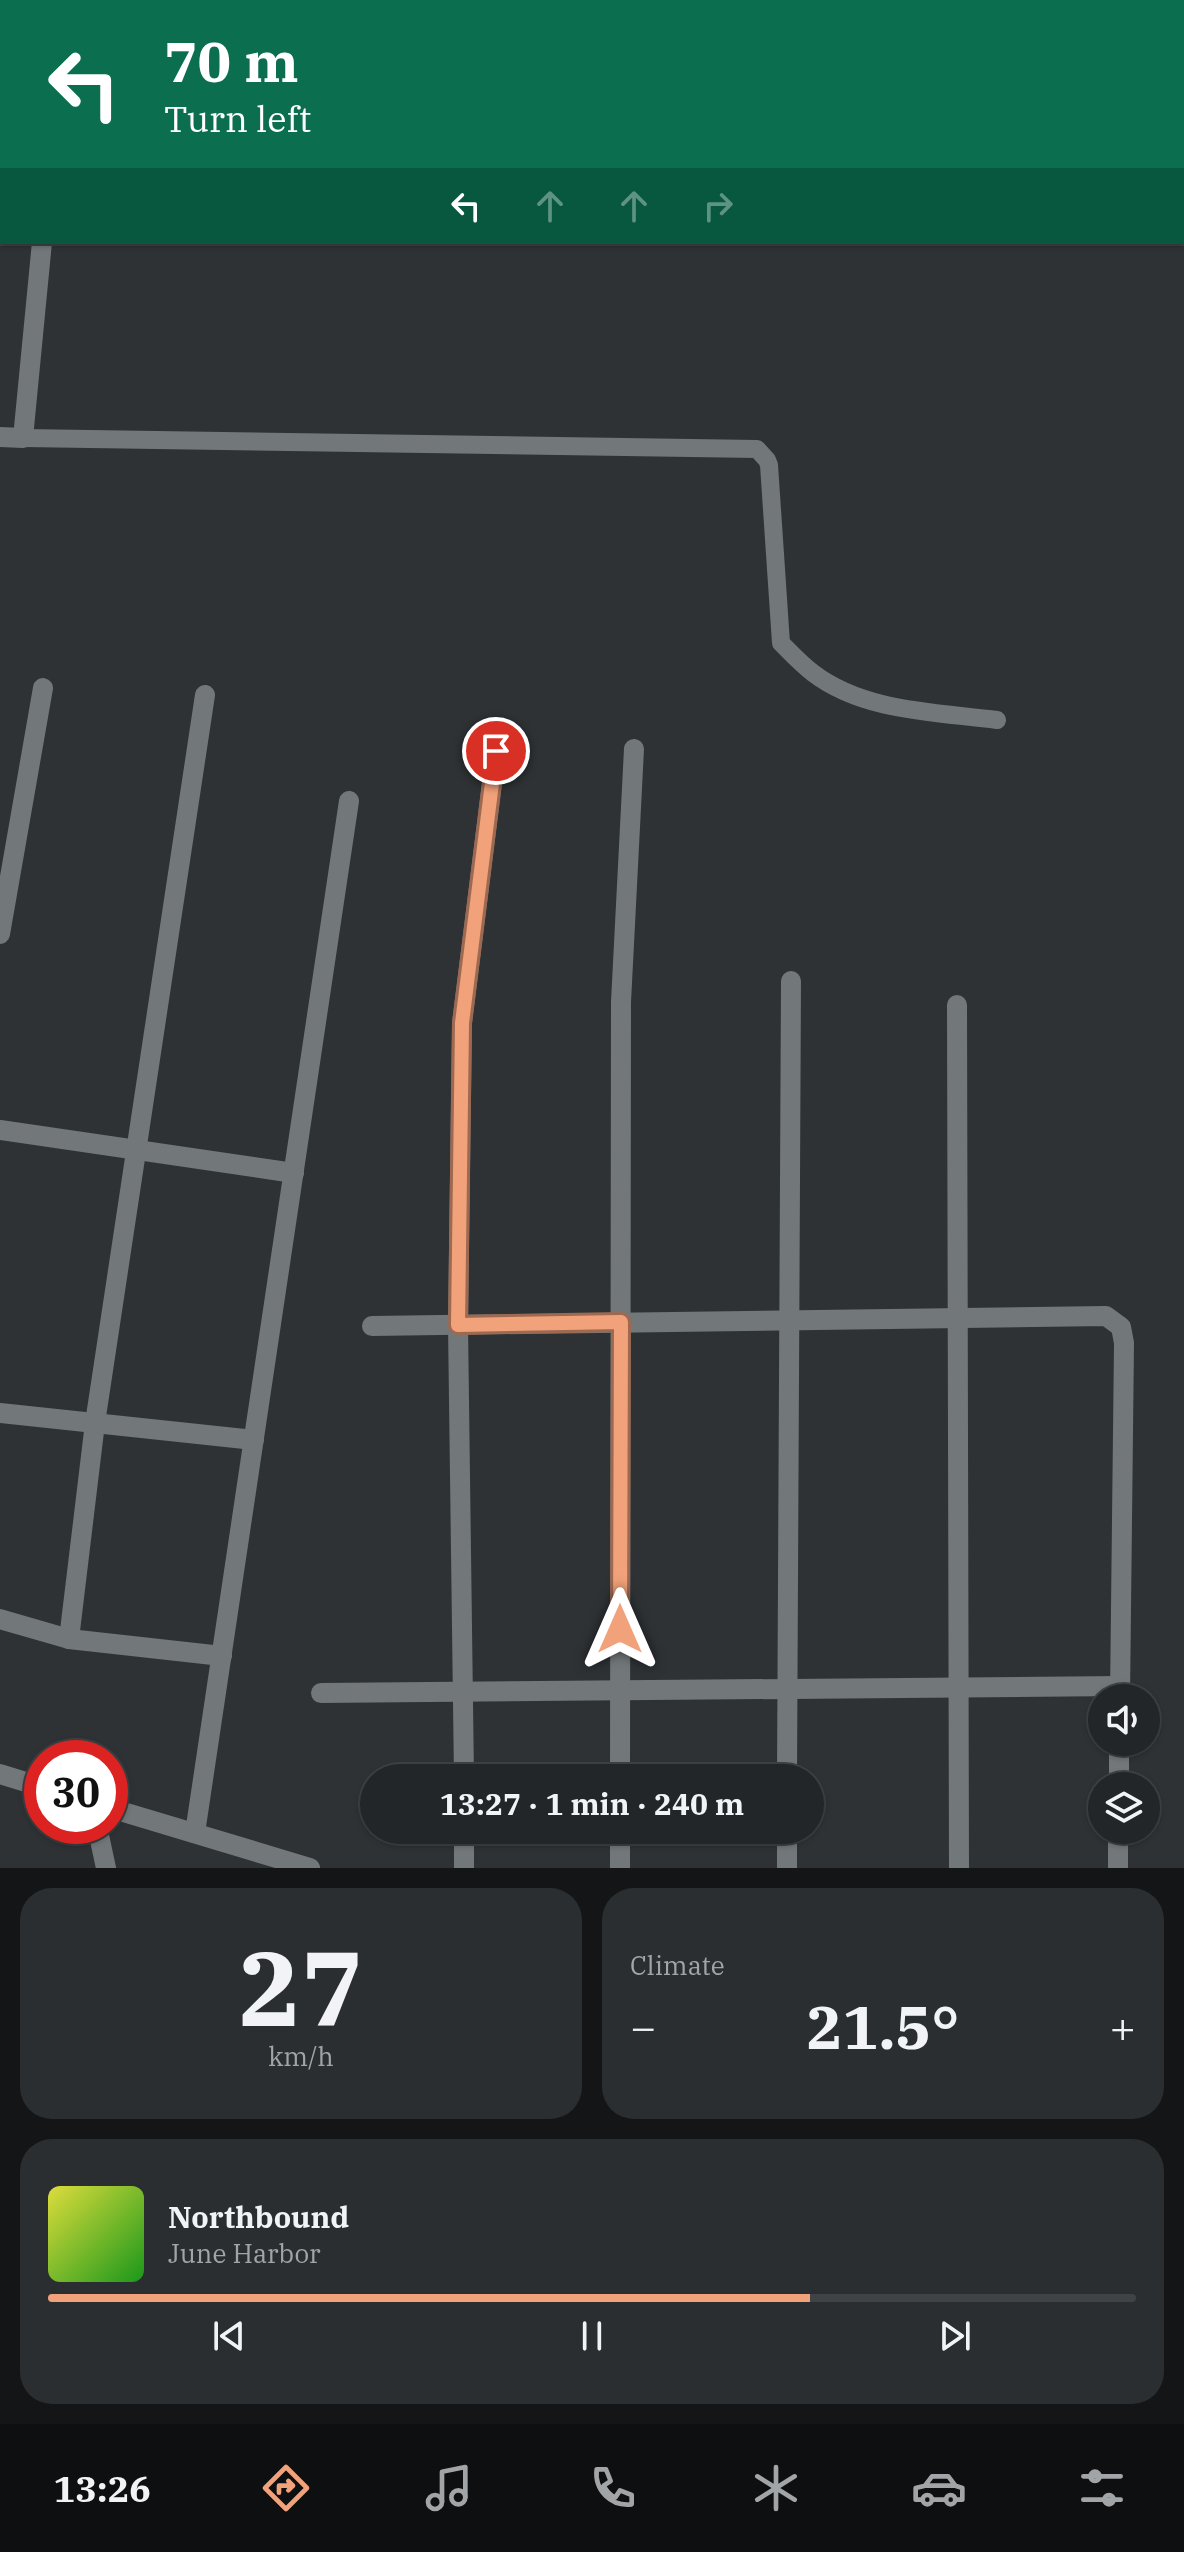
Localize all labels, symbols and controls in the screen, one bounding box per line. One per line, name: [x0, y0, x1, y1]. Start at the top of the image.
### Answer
text: 70 m: [164, 25, 299, 97]
icon: left: [32, 32, 136, 136]
text: Turn left: [164, 95, 311, 142]
icon: left: [444, 184, 488, 228]
icon: ahead: [528, 184, 572, 228]
icon: ahead: [612, 184, 656, 228]
icon: right: [696, 184, 740, 228]
pin: [462, 717, 530, 785]
icon: arrive: [474, 729, 518, 773]
position arrow: [578, 1587, 662, 1671]
map controls: [1088, 1684, 1160, 1844]
button: sound: [1088, 1684, 1160, 1756]
speed limit sign: 30: [24, 1740, 128, 1844]
button: layers: [1088, 1772, 1160, 1844]
text: 13:27 · 1 min · 240 m: [440, 1784, 744, 1823]
text: 27: [239, 1919, 363, 2055]
text: Climate: [630, 1948, 725, 1982]
text: 21.5°: [806, 1987, 960, 2066]
text: −: [630, 1998, 656, 2055]
text: +: [1110, 1998, 1136, 2055]
text: km/h: [268, 2039, 334, 2073]
text: Northbound: [168, 2197, 349, 2236]
text: June Harbor: [168, 2236, 321, 2270]
icon: previous: [207, 2314, 251, 2358]
icon: pause: [570, 2314, 614, 2358]
icon: next: [933, 2314, 977, 2358]
icon: directions: [258, 2460, 314, 2516]
icon: music: [421, 2460, 477, 2516]
icon: phone: [585, 2460, 641, 2516]
icon: climate: [748, 2460, 804, 2516]
icon: car: [911, 2460, 967, 2516]
icon: filters: [1074, 2460, 1130, 2516]
text: 13:26: [54, 2465, 151, 2512]

